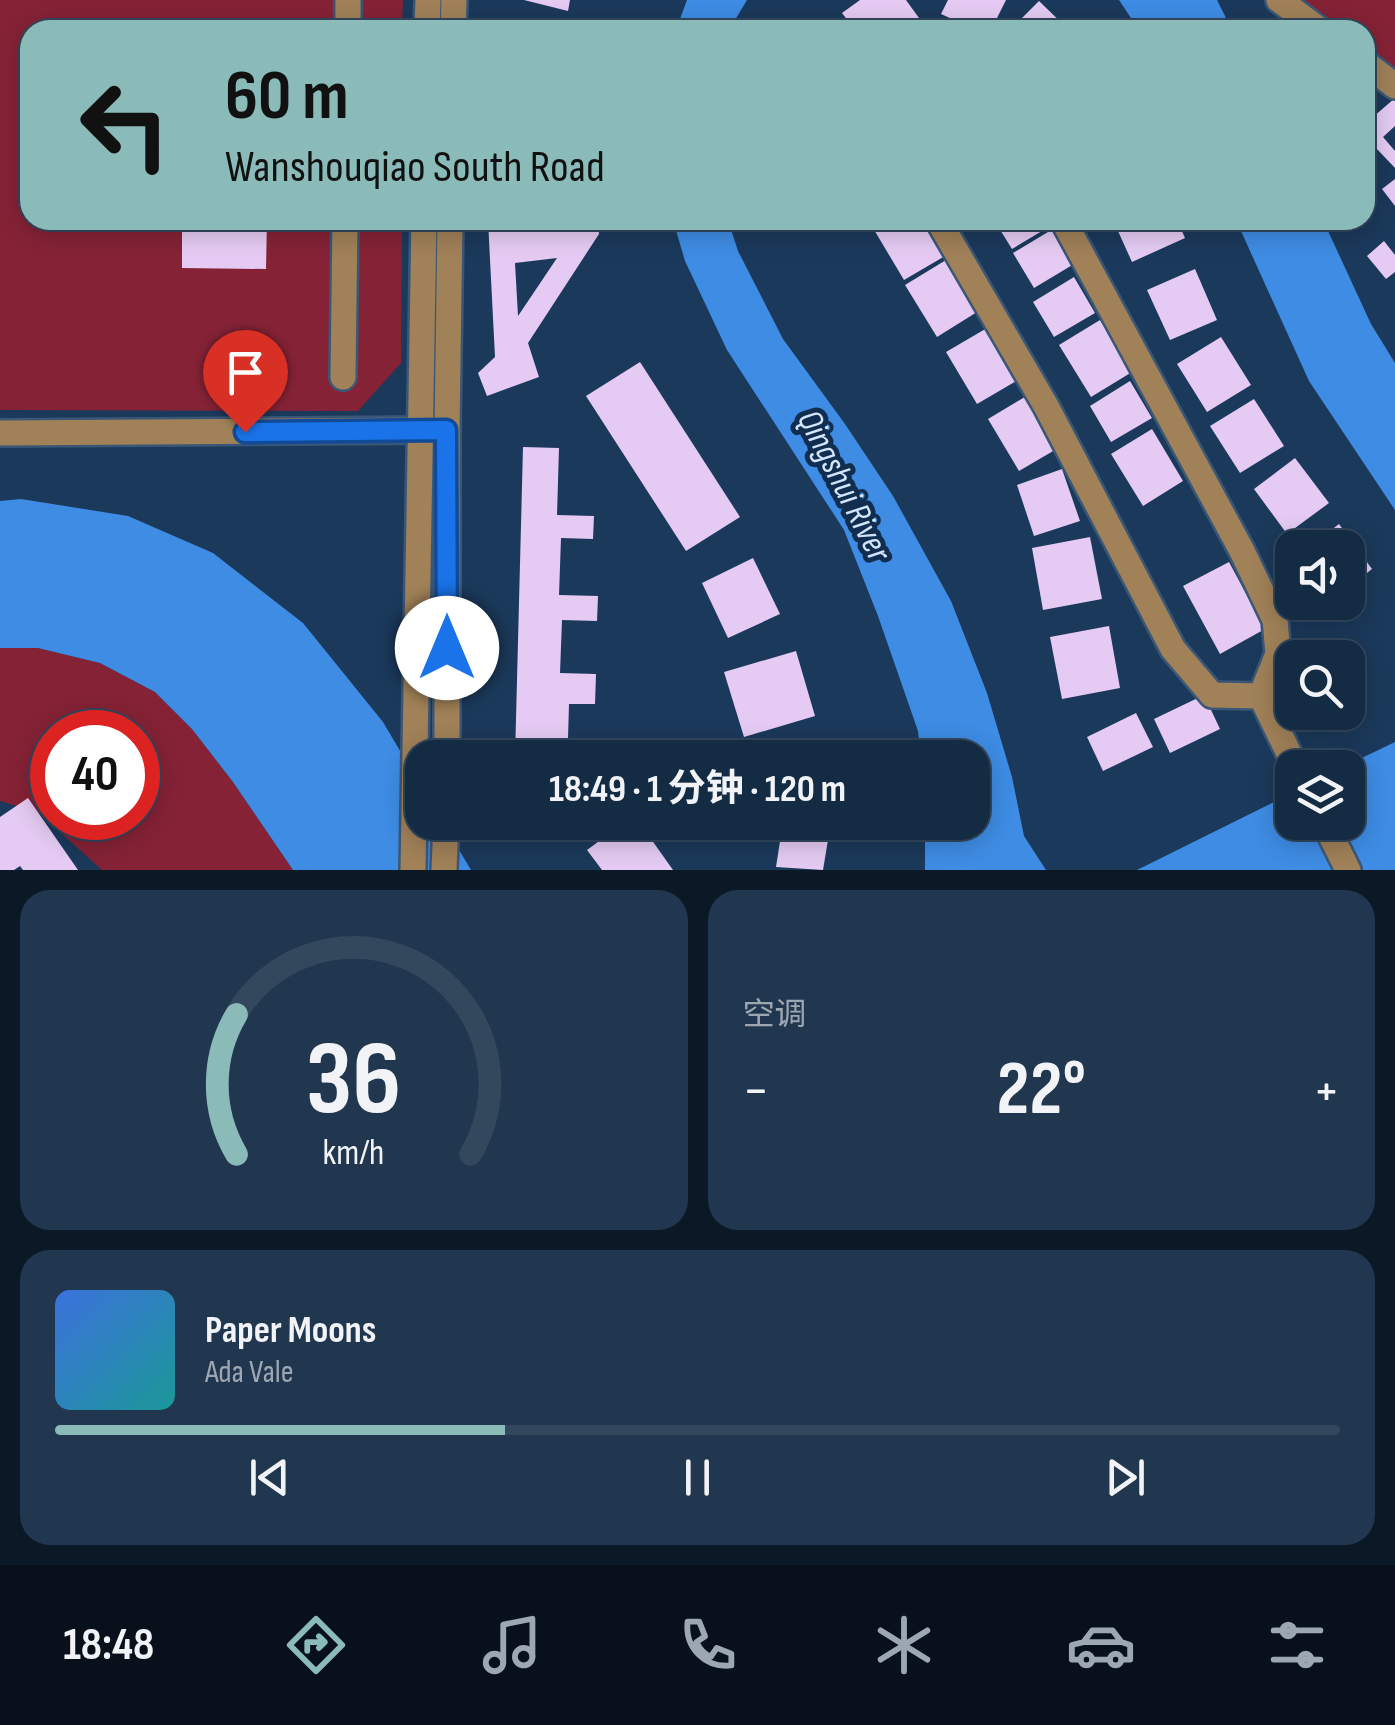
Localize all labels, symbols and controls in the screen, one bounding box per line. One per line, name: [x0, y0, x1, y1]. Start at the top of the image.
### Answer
text: 60 m: [225, 55, 349, 139]
icon: left: [60, 60, 190, 190]
text: Wanshouqiao South Road: [225, 140, 605, 195]
pin: [203, 330, 288, 433]
icon: arrive: [218, 345, 273, 400]
water label: Qingshui River: [787, 403, 901, 569]
map controls: [1275, 530, 1365, 840]
button: sound: [1275, 530, 1365, 620]
position arrow: [395, 596, 499, 700]
button: search: [1275, 640, 1365, 730]
speed limit sign: 40: [30, 710, 160, 840]
button: layers: [1275, 750, 1365, 840]
text: 18:49 · 1 分钟 · 120 m: [549, 767, 846, 812]
text: 空调: [743, 996, 807, 1035]
text: 36: [306, 1018, 402, 1143]
text: 22°: [997, 1045, 1086, 1136]
text: −: [743, 1058, 769, 1125]
text: +: [1313, 1058, 1340, 1125]
text: km/h: [323, 1132, 385, 1175]
text: Paper Moons: [205, 1308, 376, 1353]
text: Ada Vale: [205, 1353, 294, 1392]
icon: previous: [242, 1450, 297, 1505]
icon: pause: [670, 1450, 725, 1505]
icon: next: [1098, 1450, 1153, 1505]
icon: directions: [281, 1610, 351, 1680]
icon: music: [477, 1610, 547, 1680]
icon: phone: [673, 1610, 743, 1680]
icon: climate: [869, 1610, 939, 1680]
icon: car: [1066, 1610, 1136, 1680]
icon: filters: [1262, 1610, 1332, 1680]
text: 18:48: [63, 1618, 154, 1673]

